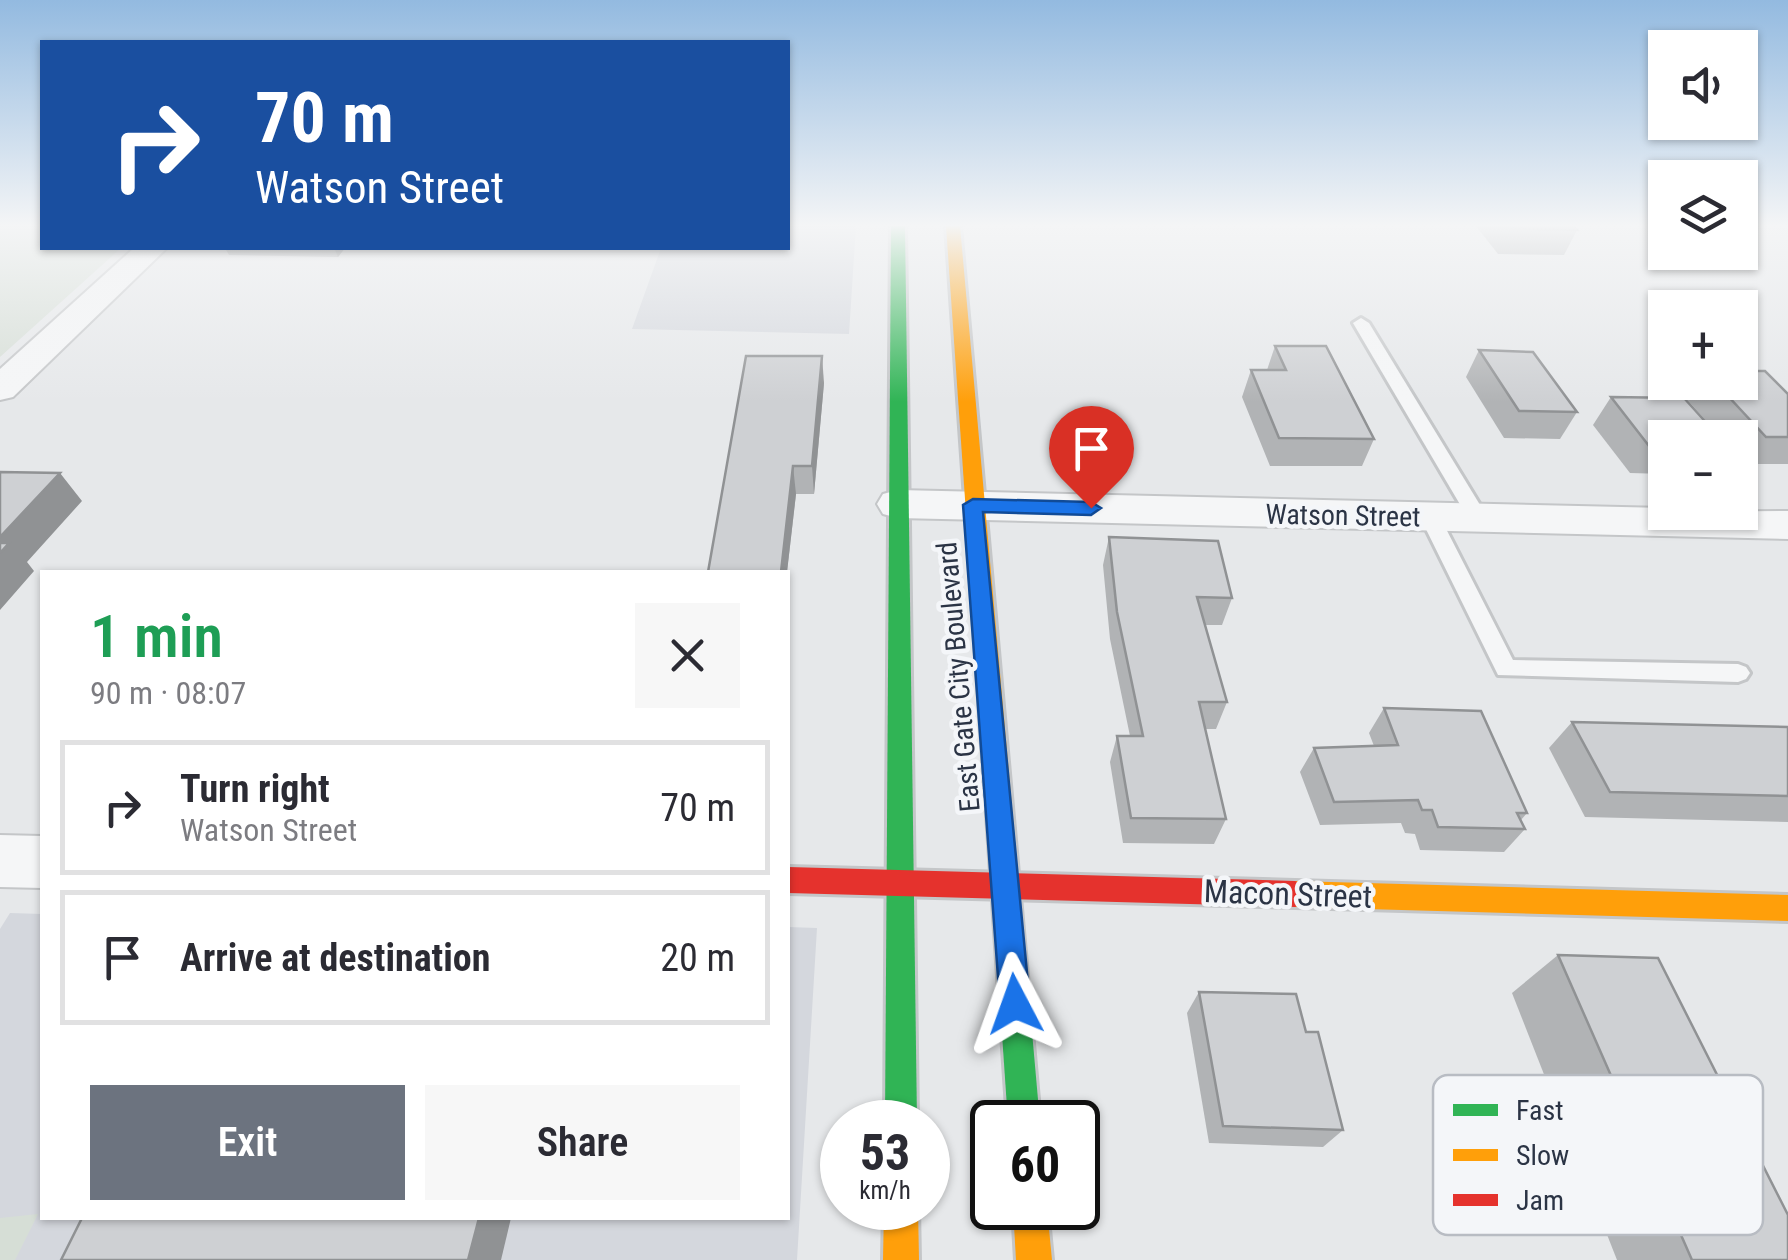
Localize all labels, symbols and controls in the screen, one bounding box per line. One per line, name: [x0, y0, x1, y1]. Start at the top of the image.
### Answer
map controls: [1648, 30, 1758, 530]
button: sound: [1648, 30, 1758, 140]
text: 70 m: [255, 77, 394, 159]
icon: right: [90, 80, 220, 210]
button: layers: [1648, 160, 1758, 270]
text: Watson Street: [255, 161, 504, 214]
button: +: [1648, 290, 1758, 400]
pin: [1049, 406, 1134, 509]
button: −: [1648, 420, 1758, 530]
icon: arrive: [1064, 421, 1119, 476]
street label: Watson Street: [1265, 498, 1421, 533]
street label: East Gate City Boulevard: [930, 541, 987, 813]
text: 1 min: [90, 601, 223, 672]
button: close: [635, 603, 740, 708]
text: 90 m · 08:07: [90, 674, 246, 712]
text: Turn right: [180, 767, 330, 811]
icon: right: [95, 780, 150, 835]
text: 70 m: [660, 786, 735, 830]
text: Watson Street: [180, 811, 357, 849]
street label: Macon Street: [1203, 872, 1373, 916]
icon: arrive: [95, 930, 150, 985]
text: Arrive at destination: [180, 936, 490, 980]
text: 20 m: [660, 936, 735, 980]
position arrow: [963, 952, 1067, 1056]
legend: [1433, 1075, 1763, 1235]
button: Exit: [90, 1085, 405, 1200]
button: Share: [425, 1085, 740, 1200]
text: Fast: [1516, 1094, 1563, 1127]
speed limit sign: 60: [970, 1100, 1100, 1230]
text: 53: [860, 1124, 910, 1182]
text: Slow: [1516, 1139, 1569, 1172]
text: km/h: [859, 1176, 911, 1205]
text: Jam: [1516, 1184, 1564, 1217]

